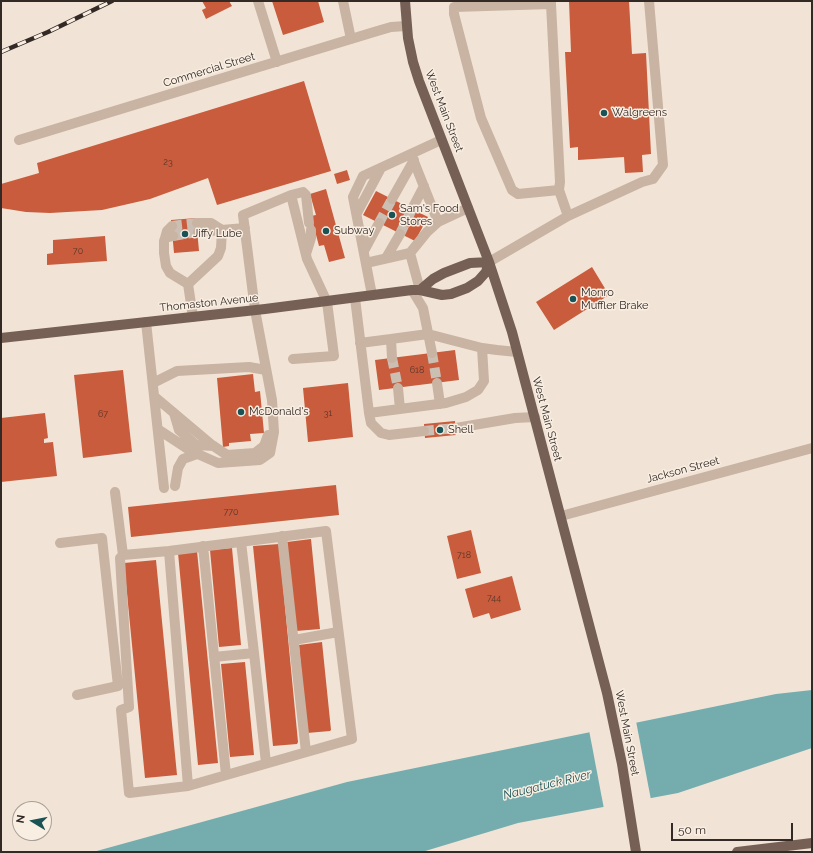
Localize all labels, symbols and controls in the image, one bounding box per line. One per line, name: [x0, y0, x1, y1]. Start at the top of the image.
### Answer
street label: Commercial Street: [162, 50, 256, 90]
street label: West Main Street: [422, 68, 466, 154]
place label: Walgreens: [612, 106, 667, 120]
marker: Walgreens: [599, 108, 609, 118]
house number: 23: [163, 157, 173, 167]
place label: Sam's Food Stores: [400, 202, 459, 228]
marker: Sam's Food Stores: [387, 210, 397, 220]
place label: Subway: [334, 224, 374, 238]
marker: Subway: [321, 226, 331, 236]
place label: Jiffy Lube: [193, 227, 242, 241]
marker: Jiffy Lube: [180, 229, 190, 239]
house number: 70: [73, 246, 83, 256]
place label: Monro Muffler Brake: [581, 286, 648, 312]
street label: Thomaston Avenue: [159, 291, 259, 315]
marker: Monro Muffler Brake: [568, 294, 578, 304]
house number: 618: [410, 365, 424, 375]
street label: West Main Street: [529, 375, 565, 463]
place label: McDonald's: [249, 405, 309, 419]
marker: McDonald's: [236, 407, 246, 417]
house number: 31: [324, 408, 332, 418]
house number: 67: [98, 409, 108, 419]
place label: Shell: [448, 423, 474, 437]
marker: Shell: [435, 425, 445, 435]
street label: Jackson Street: [645, 454, 721, 486]
house number: 770: [223, 507, 239, 517]
house number: 718: [457, 550, 471, 560]
house number: 744: [487, 593, 501, 603]
street label: West Main Street: [612, 689, 642, 777]
water label: Naugatuck River: [502, 767, 592, 803]
north arrow: [12, 801, 52, 841]
text: N: [14, 814, 28, 824]
scale bar: [673, 815, 795, 841]
text: 50 m: [678, 823, 706, 837]

